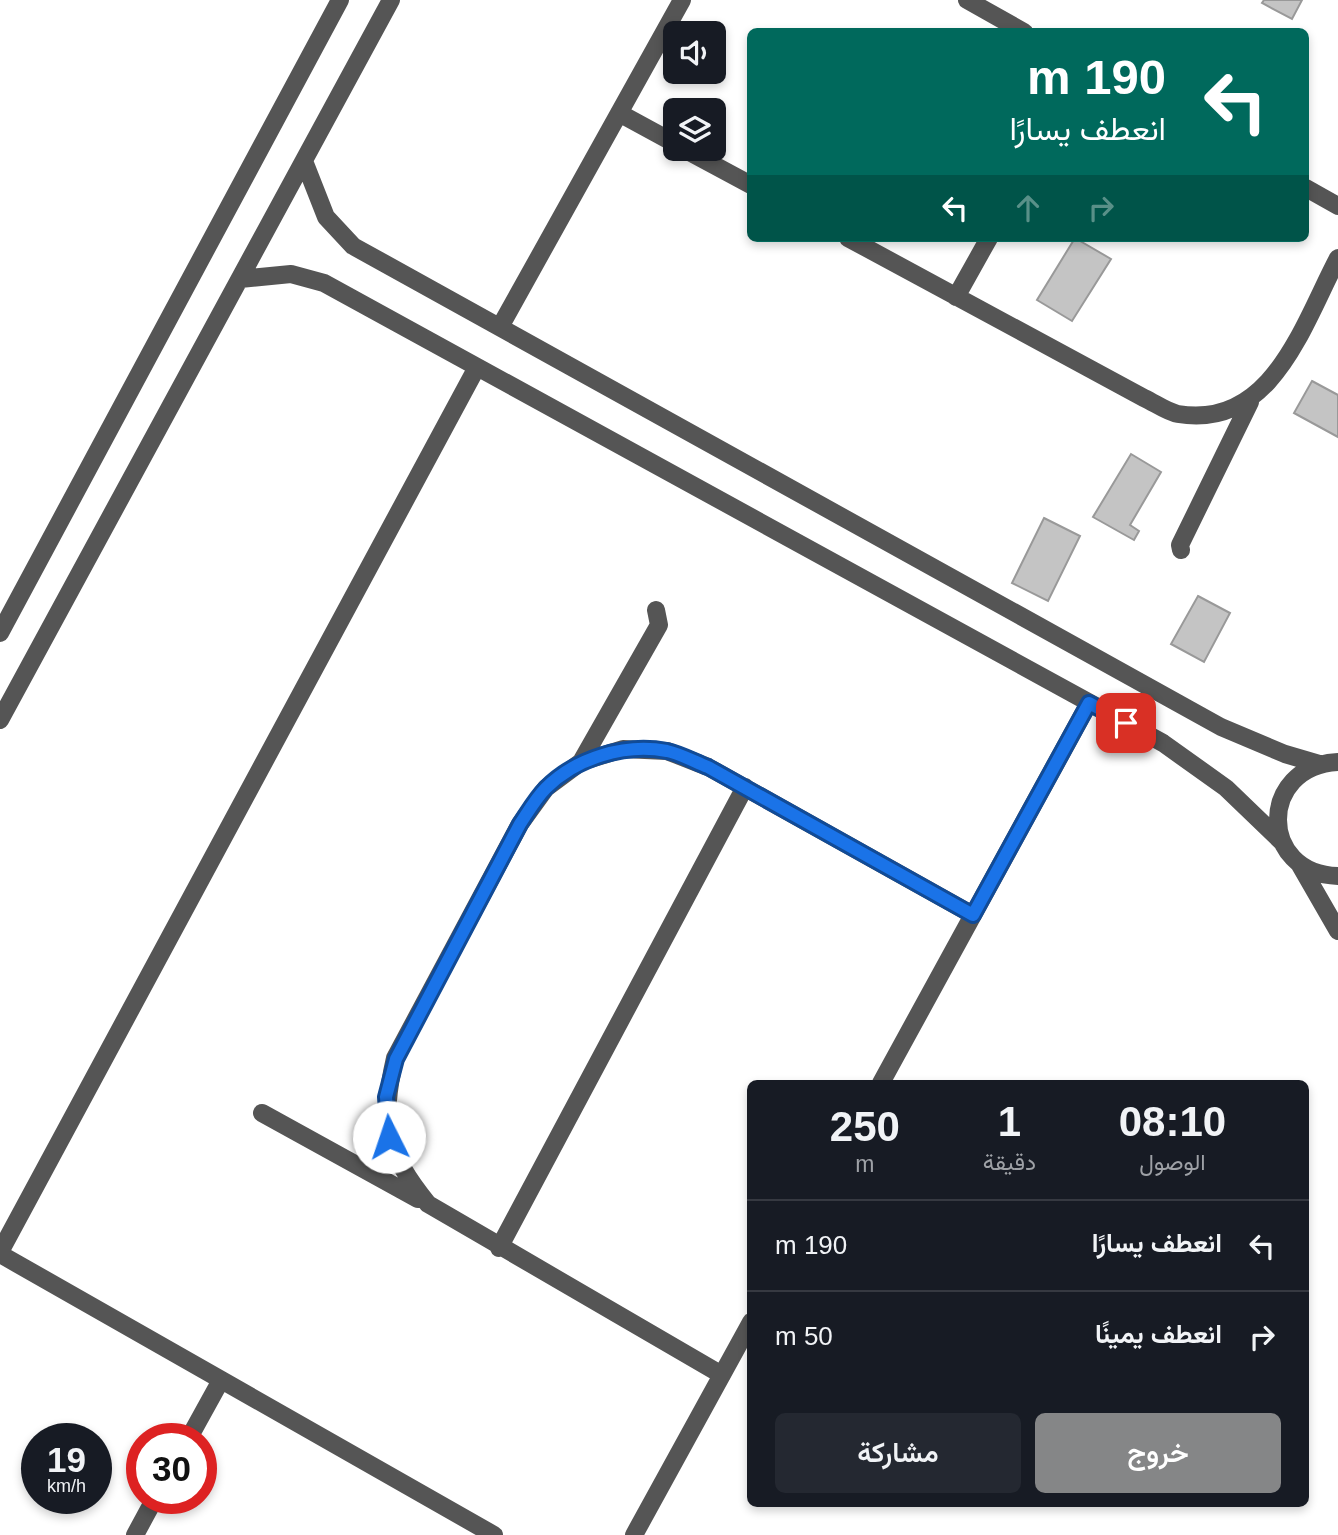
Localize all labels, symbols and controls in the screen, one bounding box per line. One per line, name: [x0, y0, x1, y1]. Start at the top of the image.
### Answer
map controls: [663, 21, 726, 161]
button: sound: [663, 21, 726, 84]
text: 190 m: [1027, 50, 1166, 104]
icon: left: [1190, 56, 1281, 147]
button: layers: [663, 98, 726, 161]
text: انعطف يسارًا: [1009, 111, 1166, 147]
icon: left: [936, 189, 974, 227]
icon: ahead: [1009, 189, 1047, 227]
icon: right: [1082, 189, 1120, 227]
pin: [1096, 693, 1156, 753]
icon: arrive: [1107, 704, 1145, 742]
text: 1: [998, 1098, 1021, 1145]
text: 08:10: [1119, 1098, 1226, 1145]
position arrow: [352, 1100, 426, 1174]
text: 250: [830, 1103, 900, 1150]
text: دقيقة: [983, 1149, 1036, 1175]
text: الوصول: [1139, 1149, 1206, 1175]
text: m: [855, 1151, 874, 1177]
icon: left: [1243, 1227, 1281, 1265]
text: انعطف يسارًا: [1092, 1228, 1222, 1258]
text: 190 m: [775, 1230, 847, 1260]
icon: right: [1243, 1318, 1281, 1356]
text: انعطف يمينًا: [1095, 1319, 1222, 1349]
text: 50 m: [775, 1321, 833, 1351]
button: مشاركة: [775, 1413, 1021, 1493]
button: خروج: [1035, 1413, 1281, 1493]
speed limit sign: 30: [126, 1423, 217, 1514]
text: 19: [47, 1440, 86, 1479]
text: km/h: [47, 1476, 86, 1496]

